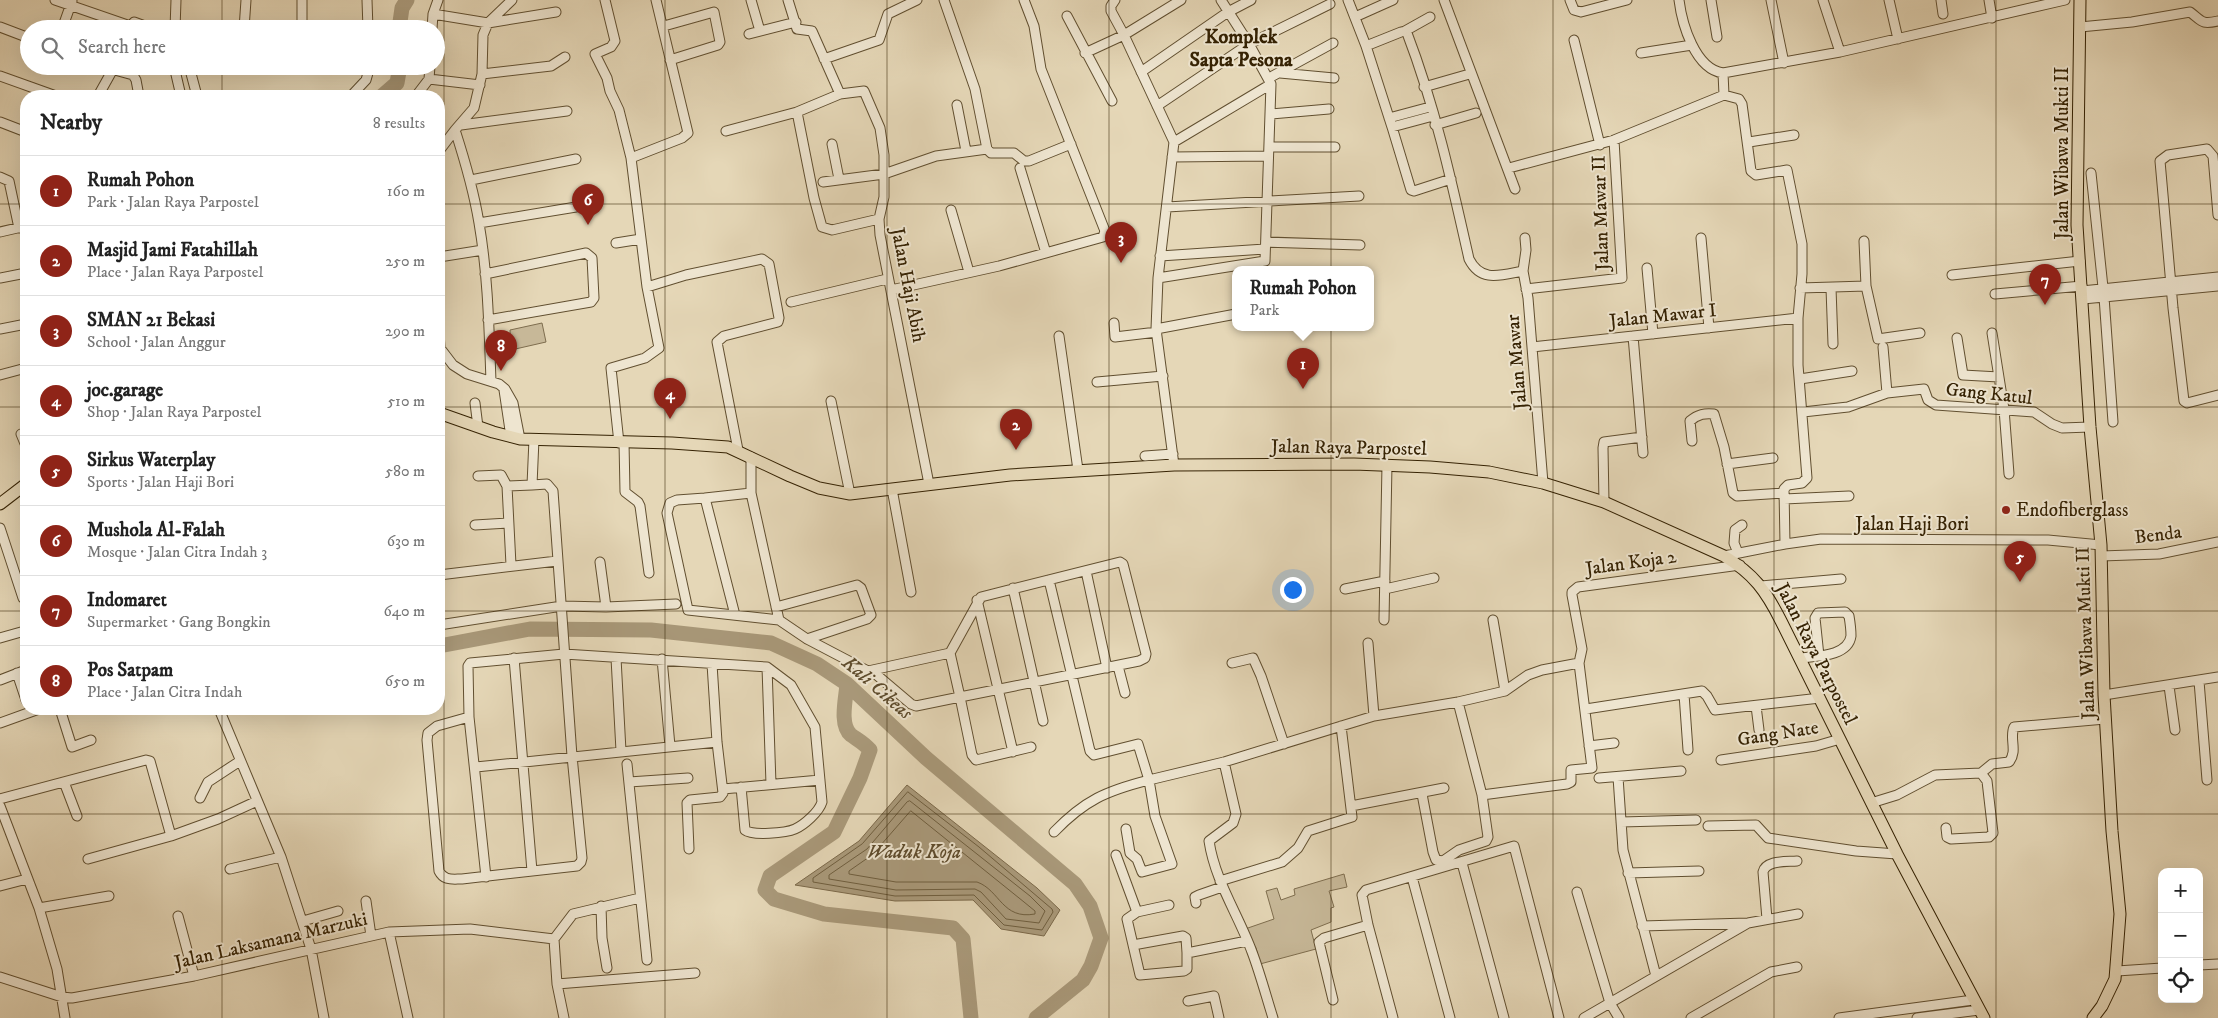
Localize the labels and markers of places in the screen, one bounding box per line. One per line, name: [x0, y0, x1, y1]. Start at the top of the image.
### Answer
pin: 6: [572, 184, 604, 225]
pin: 3: [1105, 222, 1137, 263]
pin: 7: [2029, 264, 2061, 305]
pin: 8: [485, 330, 517, 371]
pin: 1: [1287, 348, 1319, 389]
pin: 4: [654, 378, 686, 419]
pin: 2: [1000, 409, 1032, 450]
place label: Endofiberglass: [2016, 499, 2128, 522]
marker: Endofiberglass: [2000, 504, 2012, 516]
pin: 5: [2004, 541, 2036, 582]

